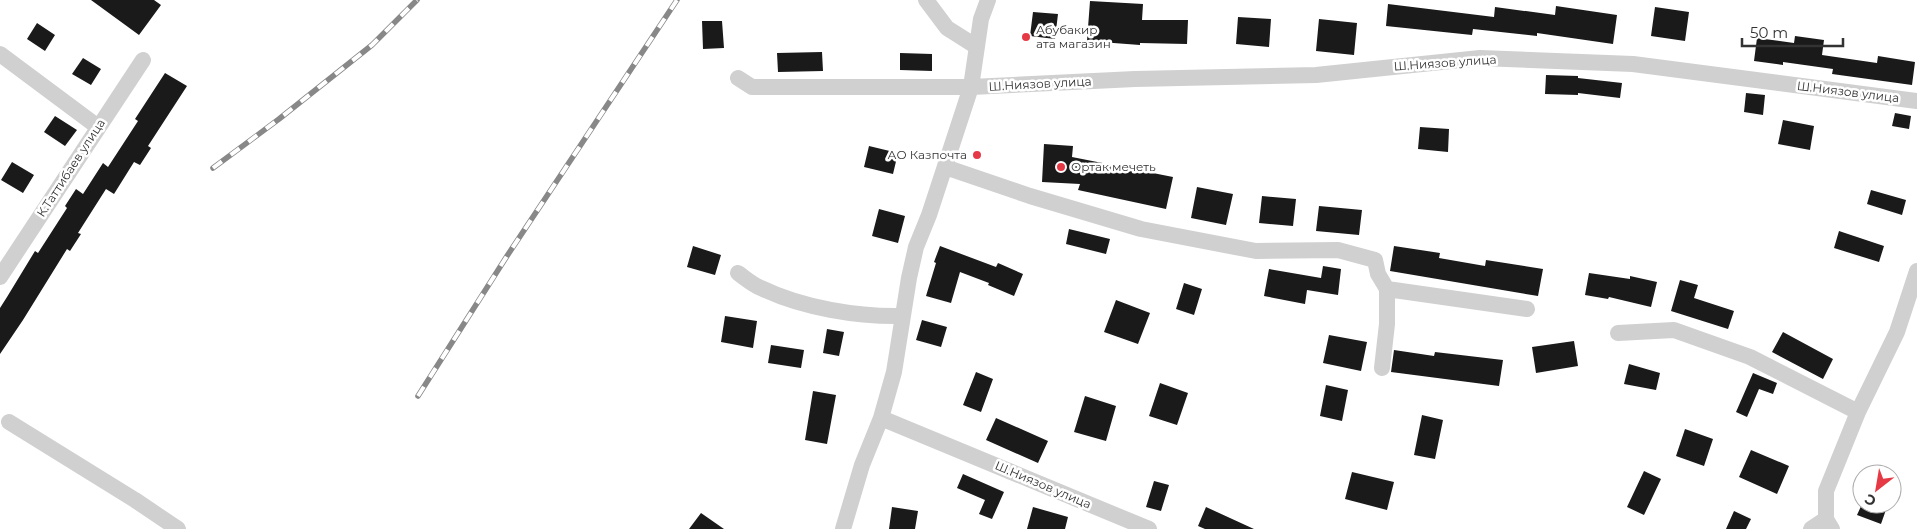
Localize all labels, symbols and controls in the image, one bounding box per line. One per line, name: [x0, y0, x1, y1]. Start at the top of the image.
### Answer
scale bar: [1742, 15, 1843, 47]
place label: Абубакир ата магазин: [1036, 22, 1111, 51]
text: 50 m: [1750, 23, 1788, 42]
marker: Абубакир ата магазин: [1020, 31, 1032, 43]
street label: Ш.Ниязов улица: [1393, 51, 1497, 74]
street label: Ш.Ниязов улица: [988, 73, 1092, 94]
street label: Ш.Ниязов улица: [1796, 78, 1900, 105]
street label: К.Таттибаев улица: [33, 116, 108, 220]
place label: АО Казпочта: [888, 147, 967, 162]
marker: АО Казпочта: [971, 149, 983, 161]
place label: Ортак мечеть: [1071, 159, 1156, 174]
marker: Ортак мечеть: [1055, 161, 1067, 173]
street label: Ш.Ниязов улица: [993, 458, 1094, 512]
north arrow: [1852, 464, 1902, 514]
text: С: [1861, 490, 1879, 510]

